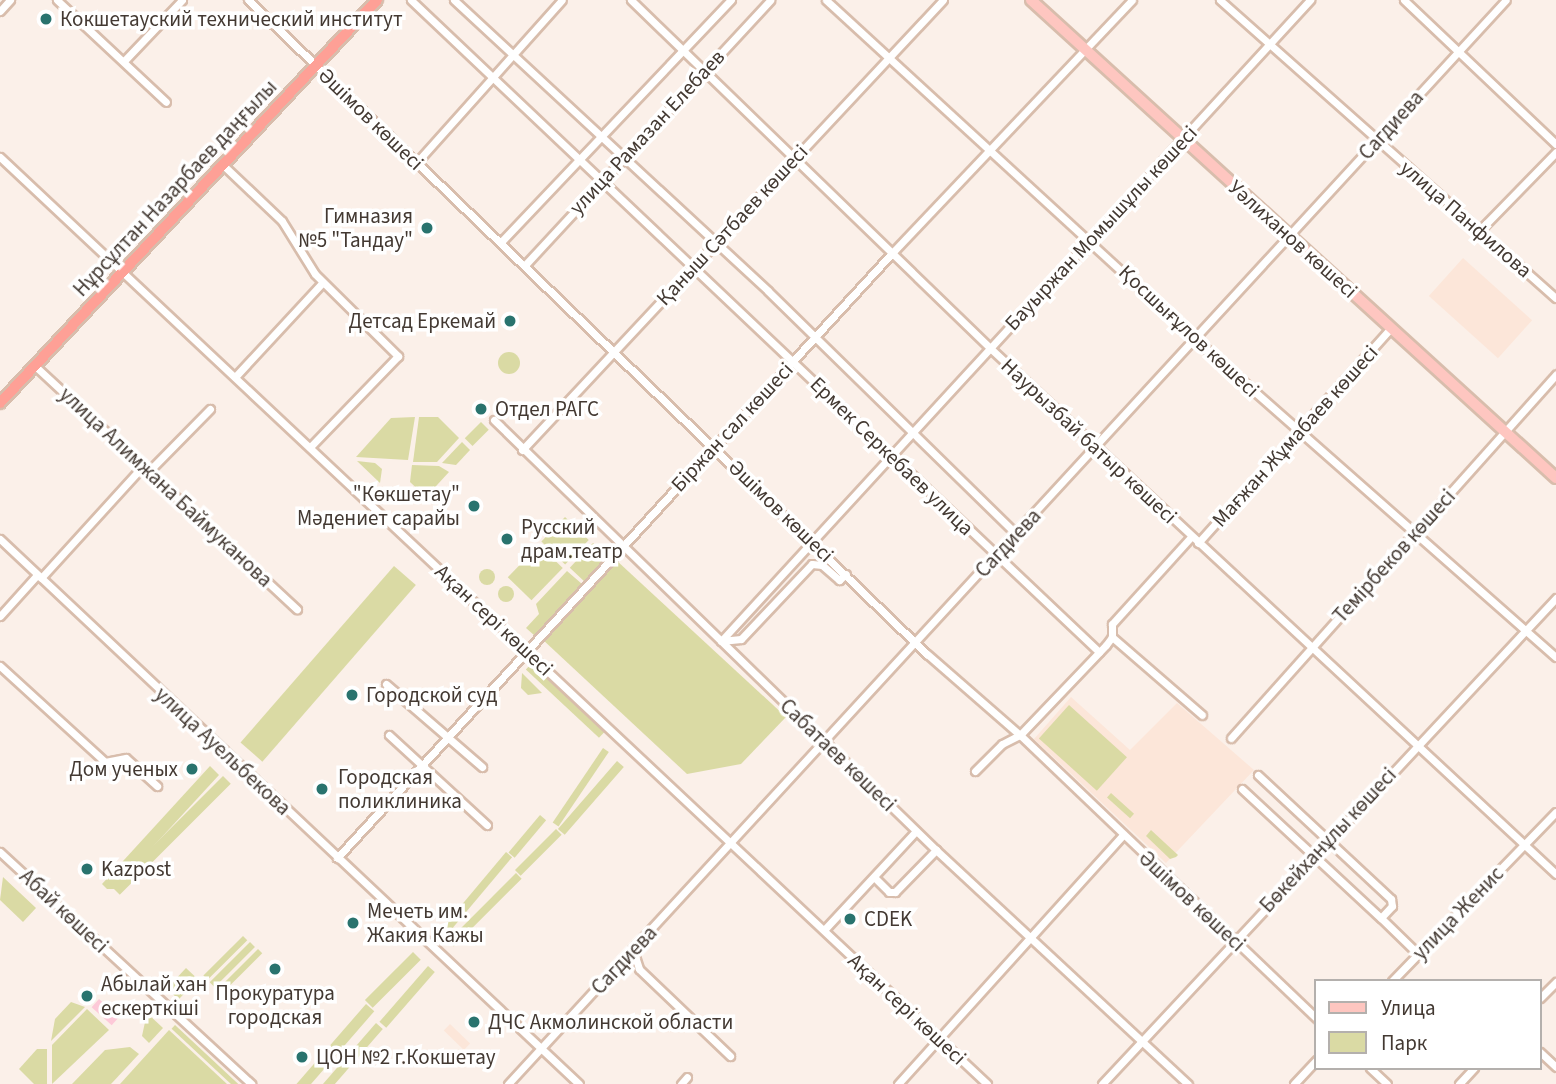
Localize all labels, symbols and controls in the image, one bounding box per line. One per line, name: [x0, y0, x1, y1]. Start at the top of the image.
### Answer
place label: Кокшетауский технический институт: [60, 6, 403, 32]
marker: Кокшетауский технический институт: [38, 11, 54, 27]
street label: улица Рамазан Елебаев: [564, 44, 730, 220]
street label: Әшімов көшесі: [313, 63, 429, 175]
street label: Нұрсұлтан Назарбаев даңғылы: [68, 74, 282, 302]
street label: Сагдиева: [1353, 85, 1429, 165]
street label: Бауыржан Момышұлы көшесі: [999, 120, 1203, 336]
street label: Қаныш Сәтбаев көшесі: [651, 139, 813, 311]
street label: улица Панфилова: [1395, 155, 1537, 283]
street label: Уәлиханов көшесі: [1224, 175, 1362, 303]
place label: Гимназия №5 "Тандау": [298, 203, 413, 253]
marker: Гимназия №5 "Тандау": [419, 220, 435, 236]
street label: Қосшығұлов көшесі: [1114, 260, 1264, 402]
place label: Детсад Еркемай: [349, 308, 496, 334]
marker: Детсад Еркемай: [502, 313, 518, 329]
street label: Мағжан Жұмабаев көшесі: [1207, 340, 1383, 532]
street label: Наурызбай батыр көшесі: [996, 353, 1182, 529]
street label: Біржан сал көшесі: [666, 357, 798, 497]
street label: Ермек Серкебаев улица: [805, 371, 979, 541]
street label: улица Алимжана Баймуканова: [54, 382, 278, 592]
place label: Отдел РАГС: [495, 396, 599, 422]
marker: Отдел РАГС: [473, 401, 489, 417]
street label: Әшімов көшесі: [723, 455, 839, 567]
place label: "Көкшетау" Мәдениет сарайы: [297, 481, 460, 531]
street label: Темірбеков көшесі: [1327, 484, 1461, 628]
marker: "Көкшетау" Мәдениет сарайы: [466, 498, 482, 514]
street label: Сагдиева: [970, 503, 1046, 583]
place label: Русский драм.театр: [521, 514, 623, 564]
marker: Русский драм.театр: [499, 531, 515, 547]
street label: Ақан сері көшесі: [430, 559, 558, 681]
street label: улица Ауельбекова: [150, 682, 296, 820]
place label: Городской суд: [366, 682, 497, 708]
marker: Городской суд: [344, 687, 360, 703]
street label: Сабатаев көшесі: [775, 693, 901, 817]
place label: Дом ученых: [69, 756, 178, 782]
marker: Дом ученых: [184, 761, 200, 777]
street label: Бөкейханұлы көшесі: [1254, 762, 1402, 918]
place label: Городская поликлиника: [338, 764, 462, 814]
marker: Городская поликлиника: [312, 779, 332, 799]
street label: Әшімов көшесі: [1134, 845, 1250, 957]
place label: Kazpost: [101, 856, 171, 882]
marker: Kazpost: [79, 861, 95, 877]
street label: улица Женис: [1407, 861, 1509, 965]
street label: Абай көшесі: [15, 864, 113, 958]
place label: Мечеть им. Жакия Кажы: [367, 898, 484, 948]
place label: CDEK: [864, 906, 912, 932]
marker: CDEK: [842, 911, 858, 927]
marker: Мечеть им. Жакия Кажы: [345, 915, 361, 931]
street label: Сагдиева: [586, 920, 662, 1000]
street label: Ақан сері көшесі: [843, 948, 971, 1070]
marker: Прокуратура городская: [267, 961, 283, 977]
place label: Абылай хан ескерткіші: [101, 971, 207, 1021]
legend: [1314, 979, 1542, 1070]
place label: Прокуратура городская: [215, 980, 335, 1030]
marker: Абылай хан ескерткіші: [79, 988, 95, 1004]
text: Улица: [1381, 993, 1436, 1023]
place label: ДЧС Акмолинской области: [488, 1009, 733, 1035]
marker: ДЧС Акмолинской области: [466, 1014, 482, 1030]
text: Парк: [1381, 1028, 1427, 1058]
place label: ЦОН №2 г.Кокшетау: [316, 1044, 496, 1070]
marker: ЦОН №2 г.Кокшетау: [294, 1049, 310, 1065]

